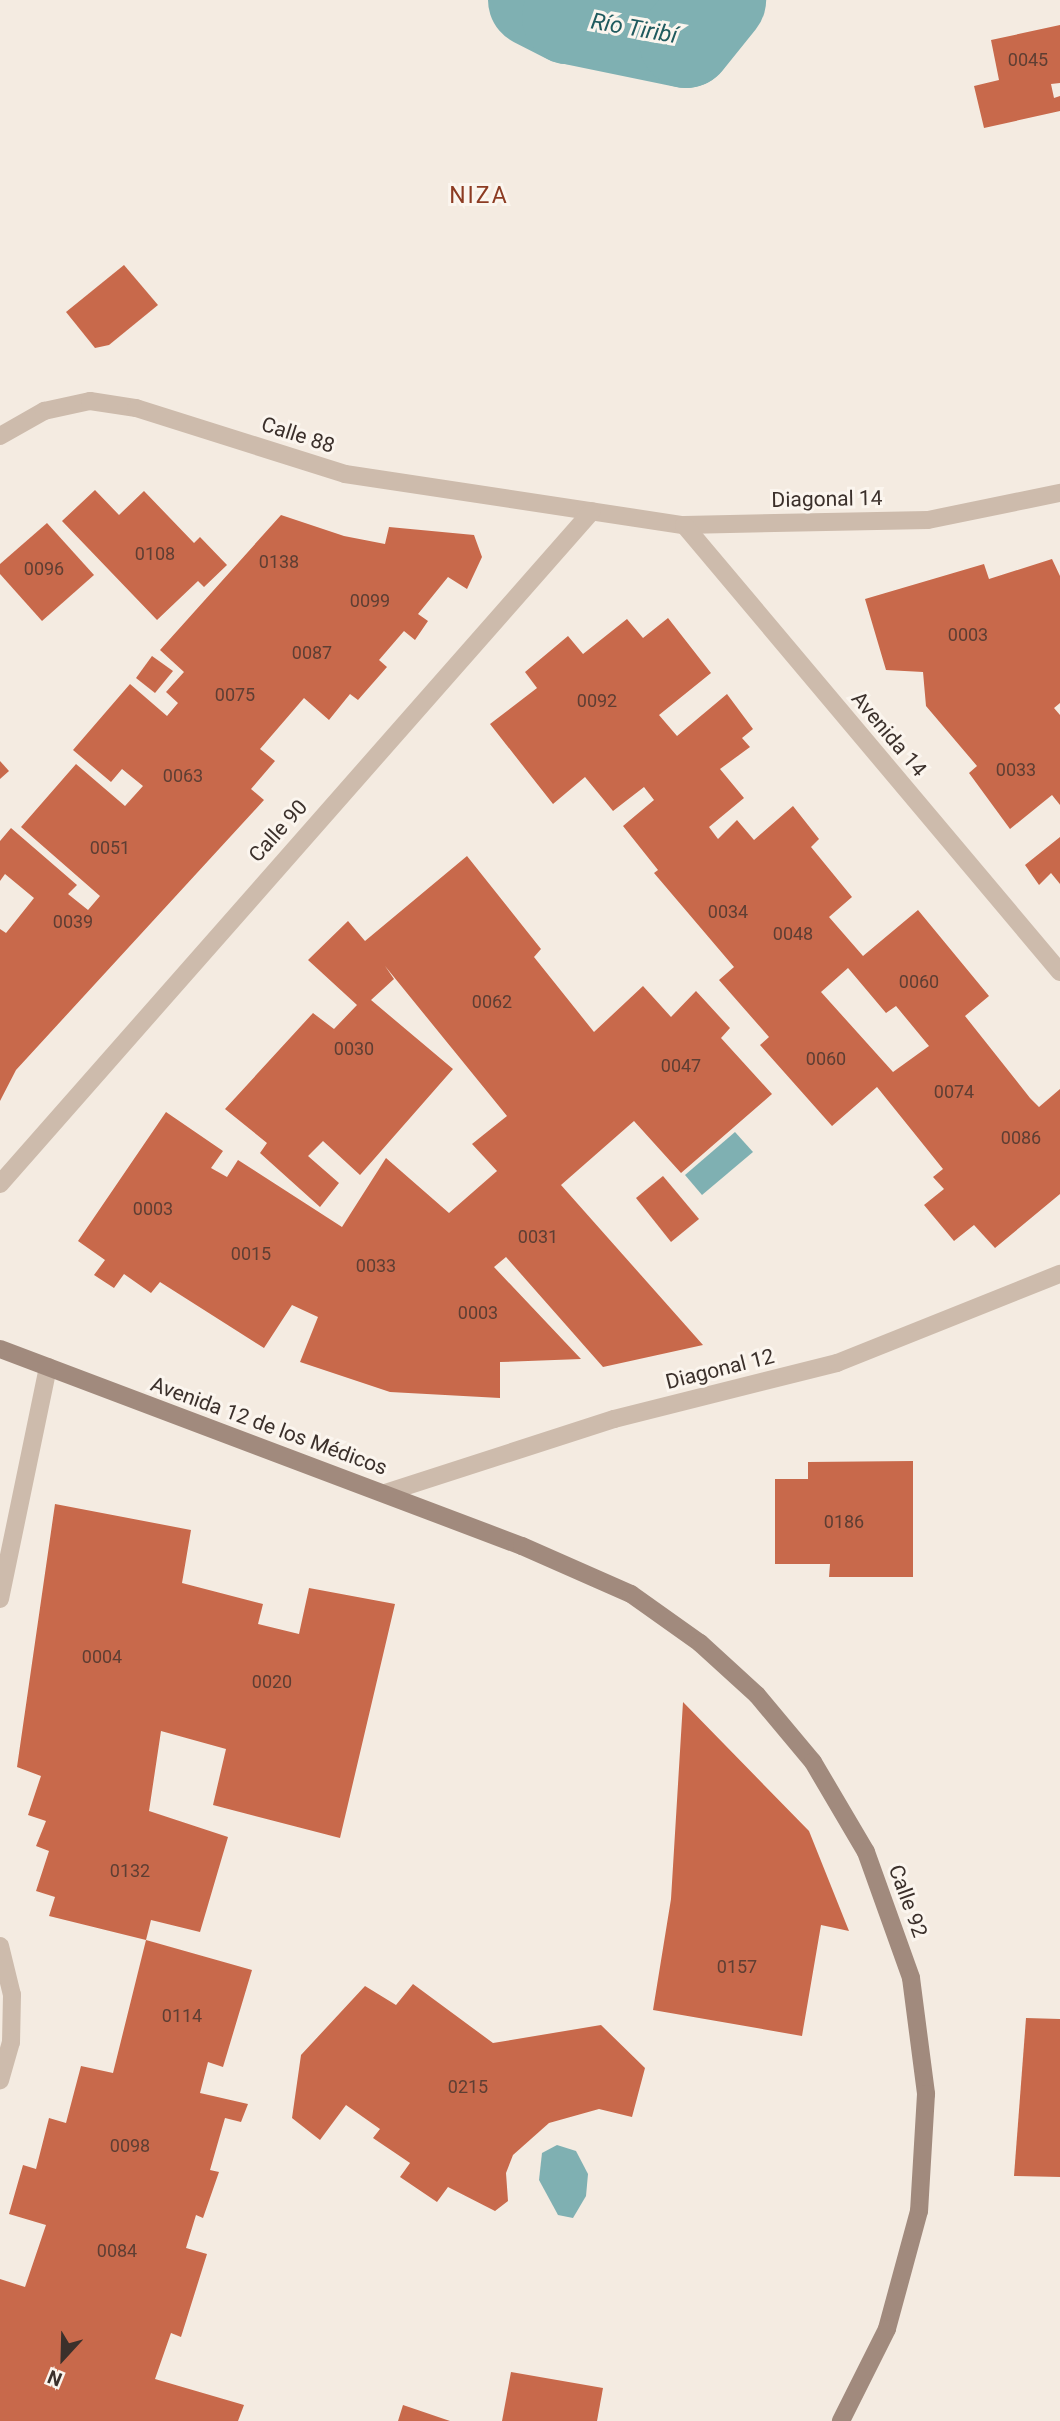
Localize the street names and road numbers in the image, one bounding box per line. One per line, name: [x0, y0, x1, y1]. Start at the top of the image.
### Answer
street label: Calle 88: [258, 411, 338, 459]
street label: Diagonal 14: [771, 485, 883, 513]
street label: Avenida 14: [846, 686, 932, 782]
street label: Calle 90: [243, 795, 313, 867]
street label: Diagonal 12: [663, 1343, 777, 1395]
street label: Avenida 12 de los Médicos: [147, 1371, 391, 1481]
street label: Calle 92: [883, 1861, 933, 1941]

